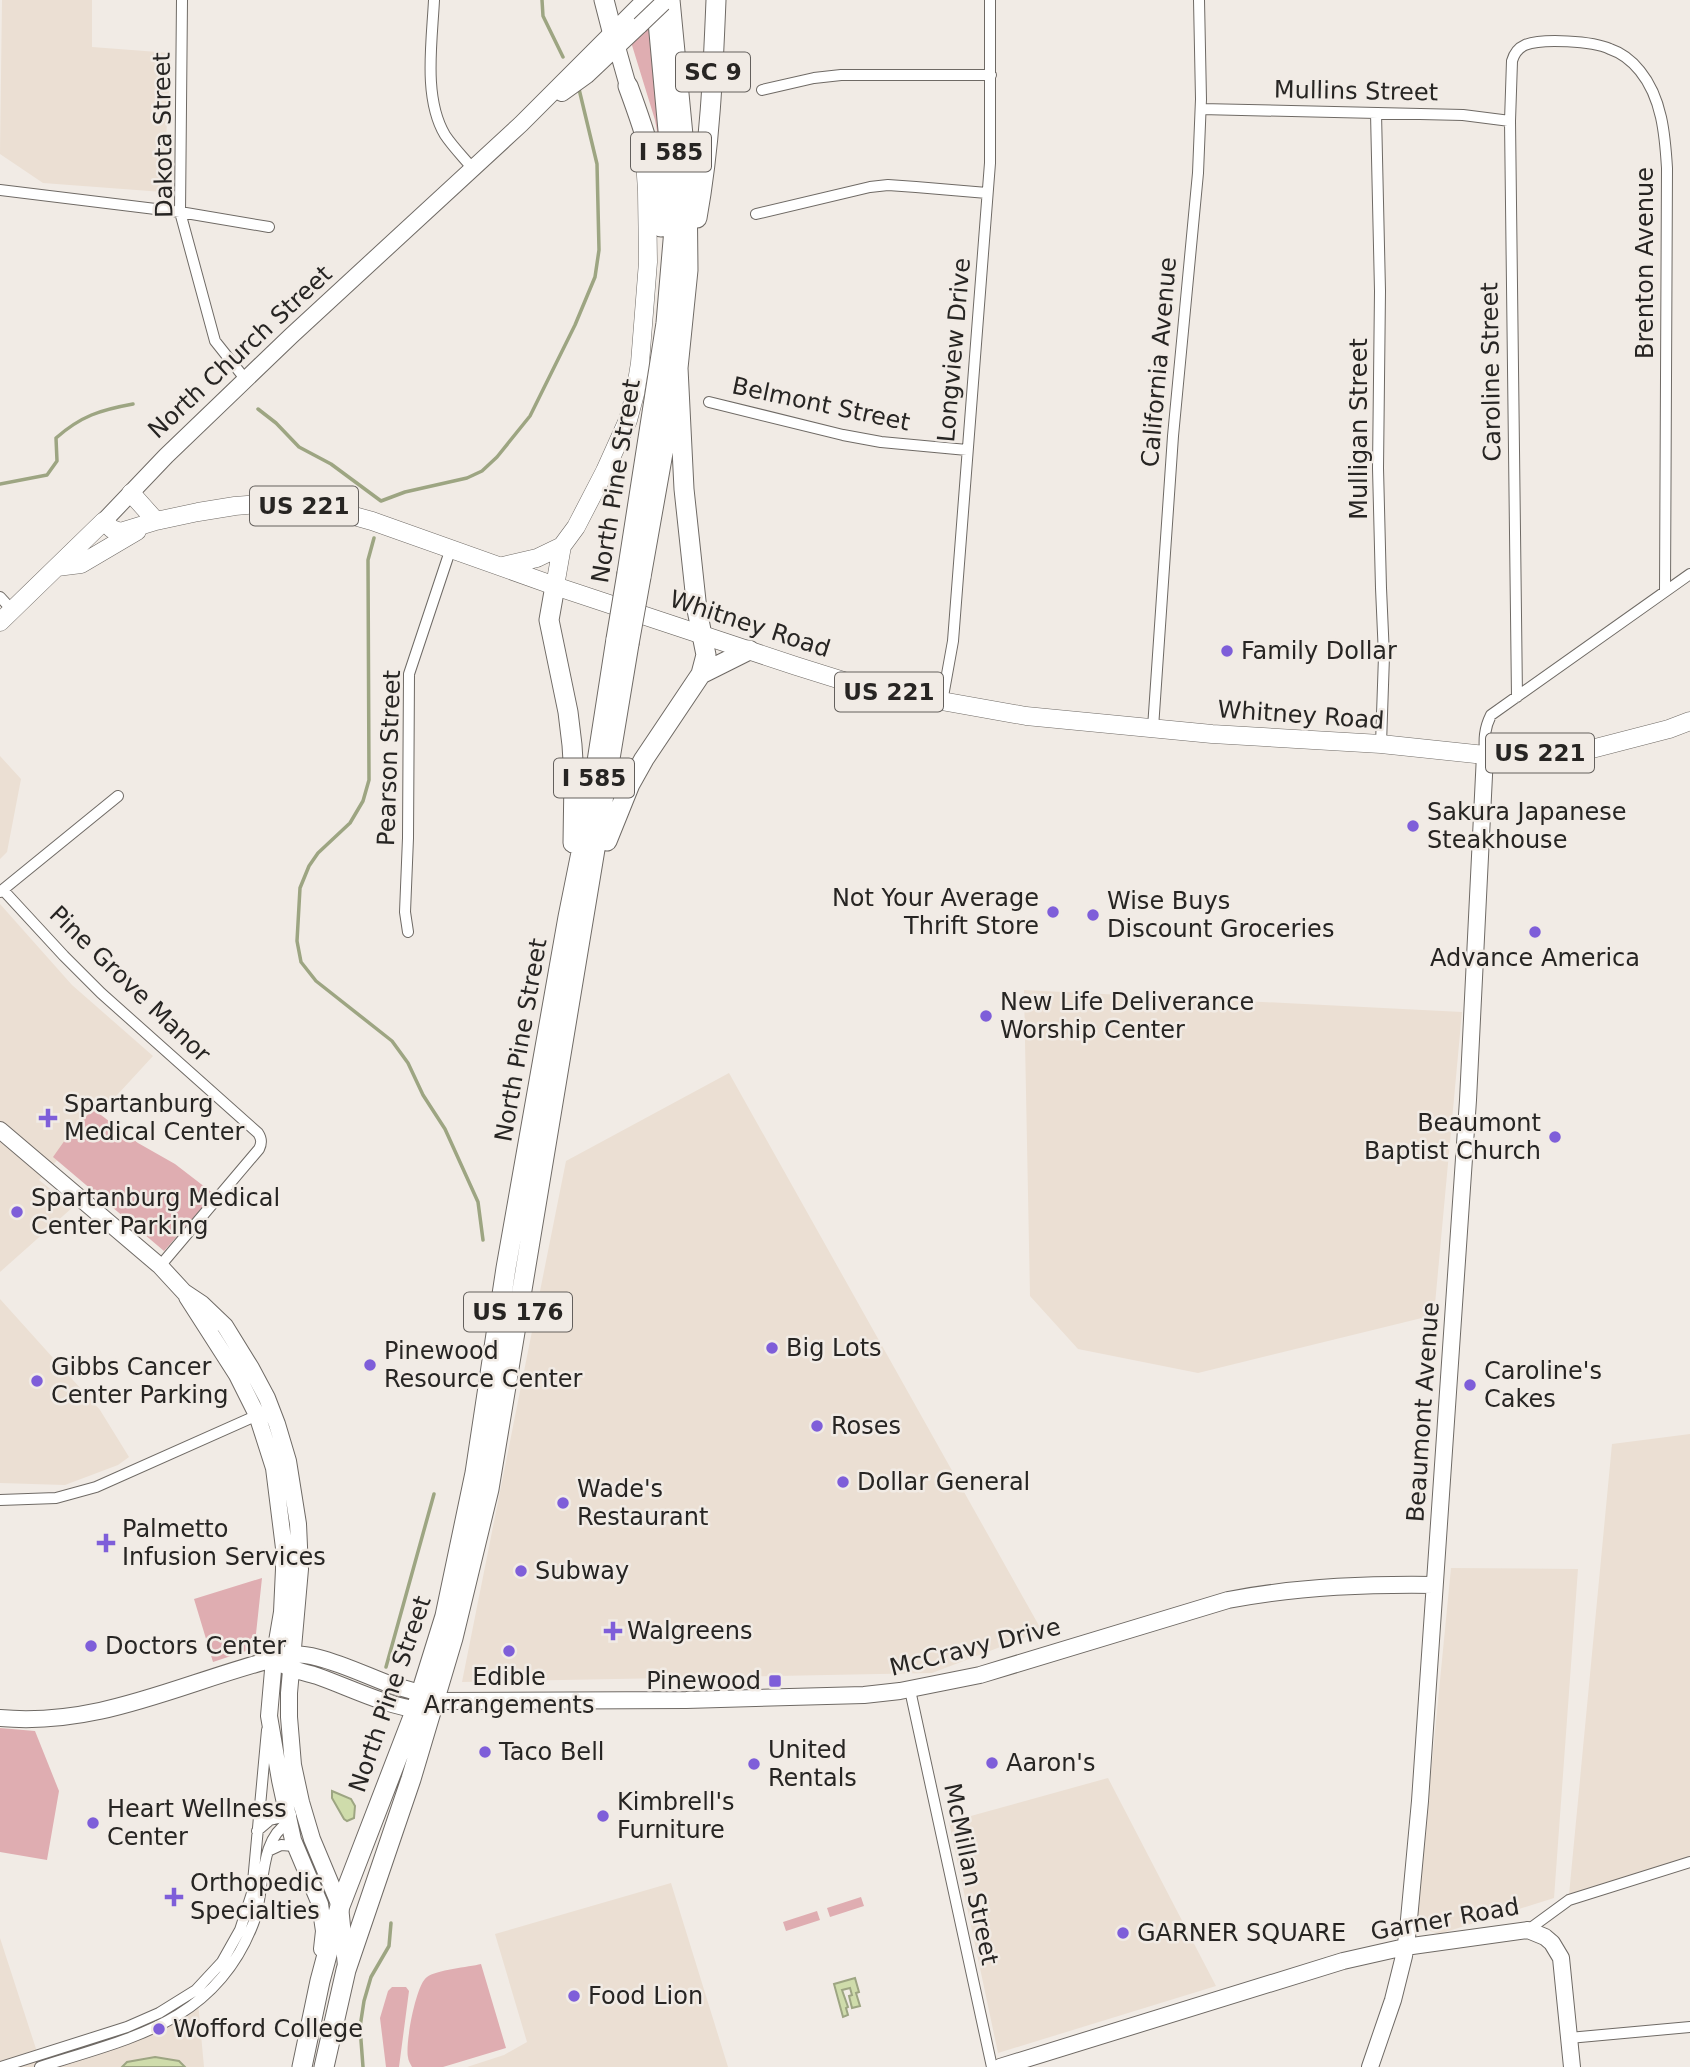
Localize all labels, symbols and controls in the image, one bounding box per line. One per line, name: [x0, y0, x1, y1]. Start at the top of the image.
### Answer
street label: Dakota Street: [148, 52, 178, 218]
road number: SC 9: [676, 53, 750, 92]
street label: Mullins Street: [1274, 76, 1438, 106]
road number: I 585: [631, 132, 711, 172]
street label: Brenton Avenue: [1631, 167, 1659, 359]
street label: California Avenue: [1136, 256, 1182, 468]
street label: Longview Drive: [932, 257, 976, 443]
street label: North Church Street: [143, 260, 337, 444]
street label: Caroline Street: [1475, 282, 1507, 462]
street label: Mulligan Street: [1345, 338, 1373, 520]
street label: Belmont Street: [729, 371, 913, 437]
street label: North Pine Street: [586, 377, 646, 585]
road number: US 221: [250, 486, 358, 526]
street label: Whitney Road: [666, 585, 834, 663]
place label: Family Dollar: [1241, 637, 1397, 665]
marker: Family Dollar: [1219, 643, 1235, 659]
street label: Pearson Street: [372, 670, 406, 846]
road number: US 221: [835, 672, 943, 712]
street label: Whitney Road: [1217, 695, 1385, 735]
road number: US 221: [1486, 734, 1594, 772]
road number: I 585: [554, 758, 634, 798]
place label: Sakura Japanese Steakhouse: [1427, 798, 1627, 854]
marker: Sakura Japanese Steakhouse: [1405, 818, 1421, 834]
place label: Not Your Average Thrift Store: [832, 884, 1039, 940]
place label: Wise Buys Discount Groceries: [1107, 887, 1334, 943]
street label: Pine Grove Manor: [44, 900, 216, 1068]
marker: Not Your Average Thrift Store: [1045, 904, 1061, 920]
marker: Wise Buys Discount Groceries: [1085, 907, 1101, 923]
marker: Advance America: [1527, 924, 1543, 940]
street label: North Pine Street: [489, 936, 553, 1144]
place label: Advance America: [1430, 944, 1640, 972]
place label: New Life Deliverance Worship Center: [1000, 988, 1254, 1044]
marker: New Life Deliverance Worship Center: [978, 1008, 994, 1024]
place label: Spartanburg Medical Center: [64, 1090, 244, 1146]
marker: Spartanburg Medical Center: [38, 1108, 58, 1128]
place label: Beaumont Baptist Church: [1364, 1109, 1541, 1165]
marker: Beaumont Baptist Church: [1547, 1129, 1563, 1145]
place label: Spartanburg Medical Center Parking: [31, 1184, 280, 1240]
marker: Spartanburg Medical Center Parking: [9, 1204, 25, 1220]
road number: US 176: [464, 1292, 572, 1331]
street label: Beaumont Avenue: [1401, 1301, 1445, 1523]
place label: Big Lots: [786, 1334, 882, 1362]
place label: Pinewood Resource Center: [384, 1337, 583, 1393]
marker: Big Lots: [764, 1340, 780, 1356]
place label: Gibbs Cancer Center Parking: [51, 1353, 228, 1409]
marker: Pinewood Resource Center: [362, 1357, 378, 1373]
place label: Caroline's Cakes: [1484, 1357, 1602, 1413]
marker: Gibbs Cancer Center Parking: [29, 1373, 45, 1389]
marker: Caroline's Cakes: [1462, 1377, 1478, 1393]
place label: Roses: [831, 1412, 901, 1440]
marker: Roses: [809, 1418, 825, 1434]
place label: Dollar General: [857, 1468, 1030, 1496]
marker: Dollar General: [835, 1474, 851, 1490]
place label: Wade's Restaurant: [577, 1475, 708, 1531]
marker: Wade's Restaurant: [555, 1495, 571, 1511]
place label: Palmetto Infusion Services: [122, 1515, 326, 1571]
marker: Palmetto Infusion Services: [96, 1533, 116, 1553]
place label: Subway: [535, 1557, 629, 1585]
marker: Subway: [513, 1563, 529, 1579]
street label: North Pine Street: [343, 1592, 437, 1796]
street label: McCravy Drive: [887, 1612, 1063, 1682]
place label: Walgreens: [627, 1617, 752, 1645]
marker: Walgreens: [605, 1623, 621, 1639]
place label: Doctors Center: [105, 1632, 286, 1660]
marker: Doctors Center: [83, 1638, 99, 1654]
marker: Edible Arrangements: [501, 1643, 517, 1659]
place label: Edible Arrangements: [424, 1663, 594, 1719]
place label: Pinewood: [646, 1667, 761, 1695]
marker: Pinewood: [767, 1673, 783, 1689]
place label: United Rentals: [768, 1736, 857, 1792]
place label: Taco Bell: [498, 1738, 604, 1766]
marker: Taco Bell: [477, 1744, 493, 1760]
place label: Aaron's: [1006, 1749, 1095, 1777]
marker: Aaron's: [984, 1755, 1000, 1771]
marker: United Rentals: [746, 1756, 762, 1772]
street label: McMillan Street: [938, 1781, 1004, 1967]
place label: Kimbrell's Furniture: [617, 1788, 735, 1844]
place label: Heart Wellness Center: [107, 1795, 287, 1851]
marker: Kimbrell's Furniture: [595, 1808, 611, 1824]
marker: Heart Wellness Center: [85, 1815, 101, 1831]
place label: Orthopedic Specialties: [190, 1869, 323, 1925]
marker: Orthopedic Specialties: [164, 1887, 184, 1907]
street label: Garner Road: [1368, 1892, 1522, 1946]
place label: GARNER SQUARE: [1137, 1919, 1346, 1947]
marker: GARNER SQUARE: [1115, 1925, 1131, 1941]
place label: Food Lion: [588, 1982, 703, 2010]
marker: Food Lion: [566, 1988, 582, 2004]
place label: Wofford College: [173, 2015, 363, 2043]
marker: Wofford College: [151, 2021, 167, 2037]

